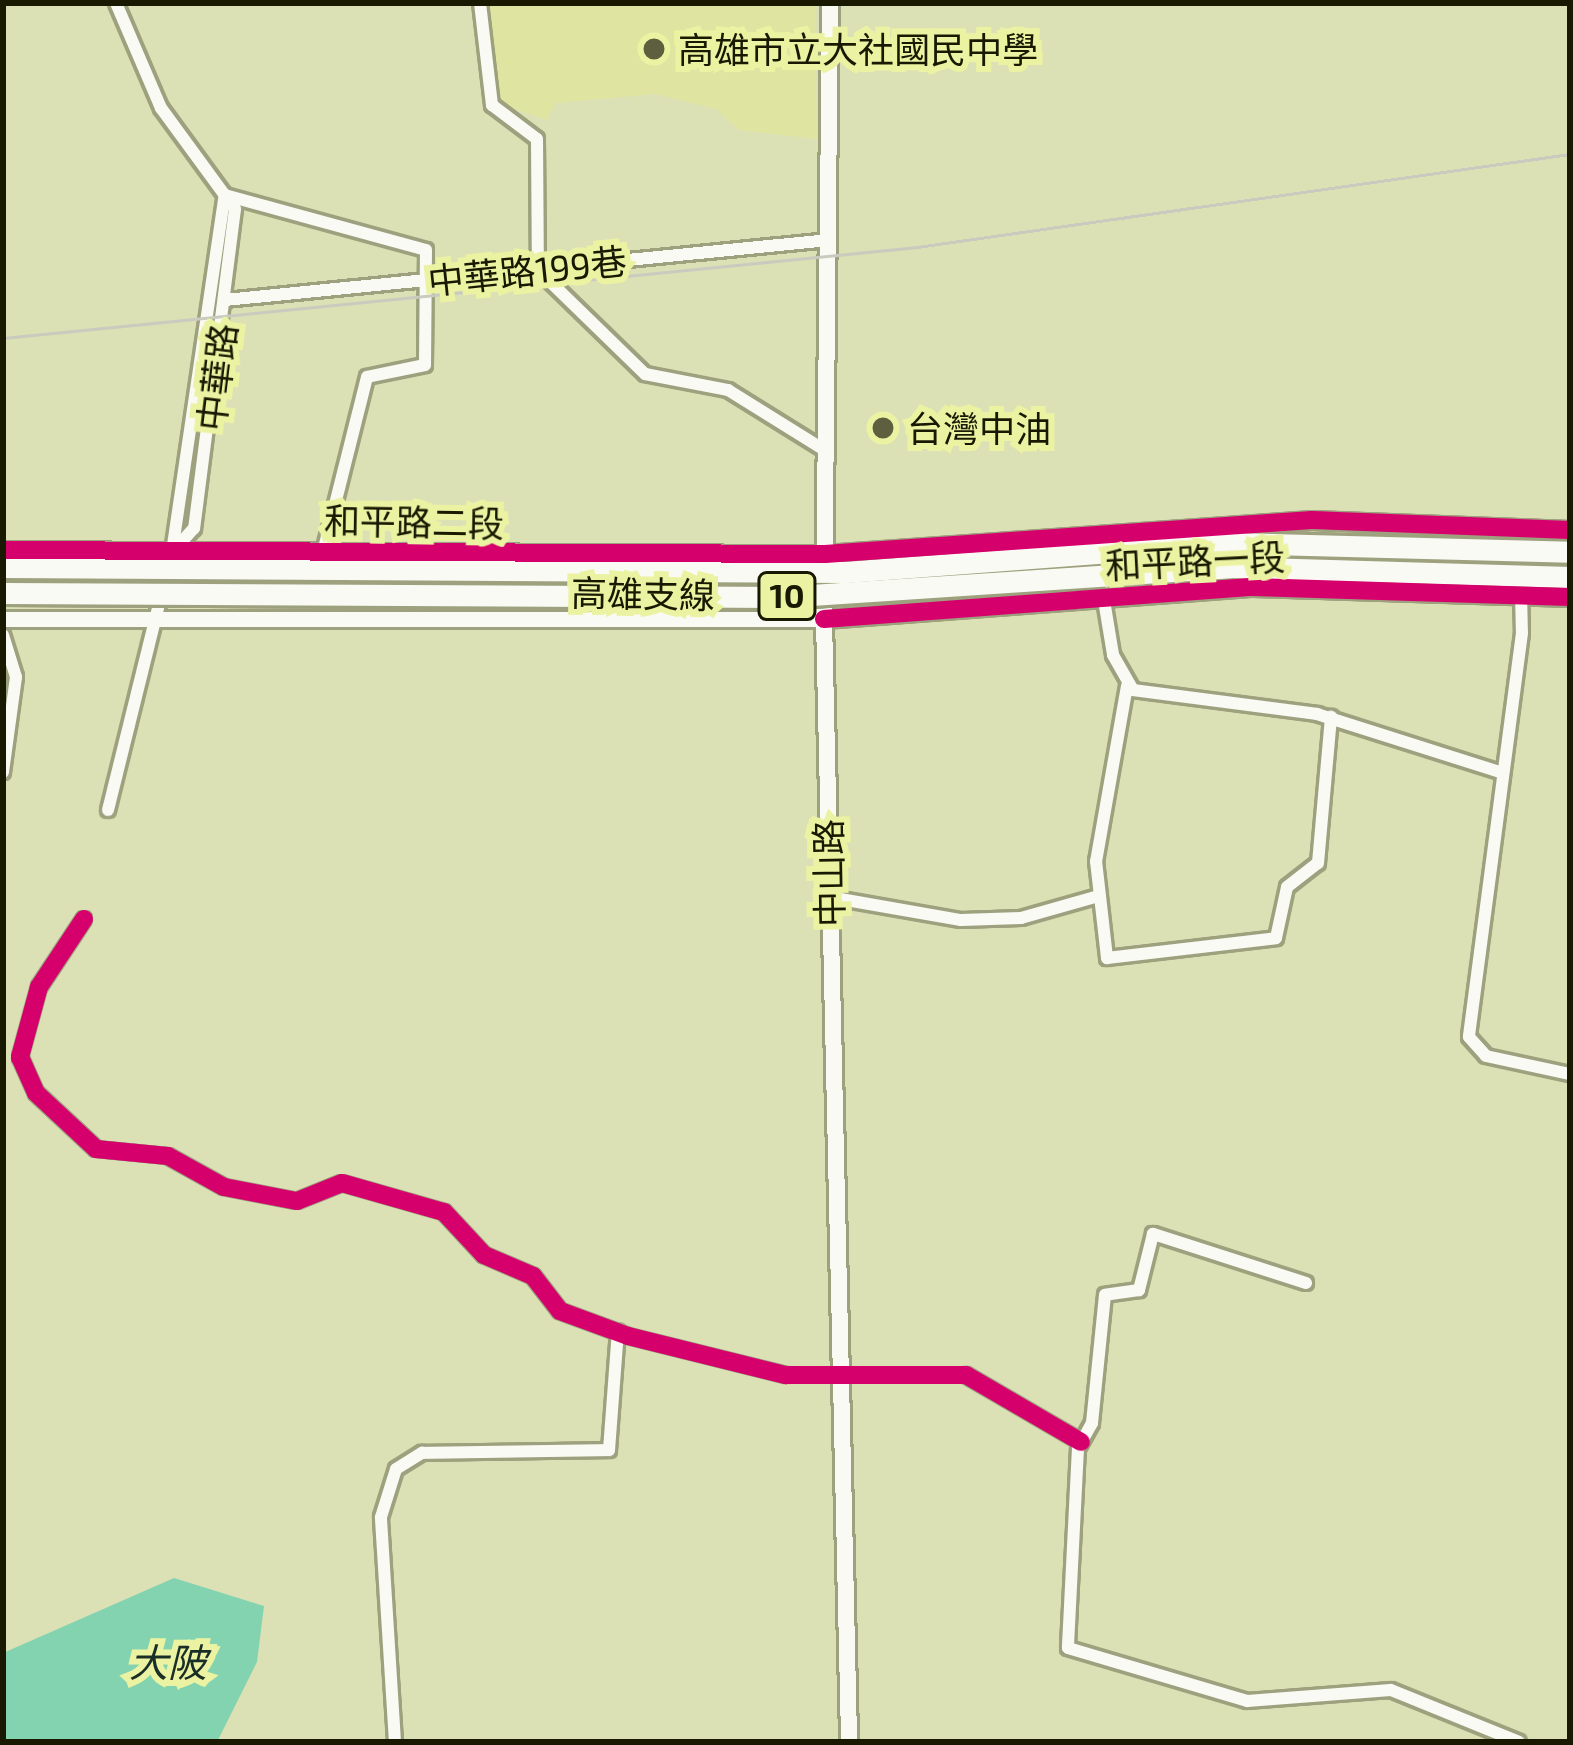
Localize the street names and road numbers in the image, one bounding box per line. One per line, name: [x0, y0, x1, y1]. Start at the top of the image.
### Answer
street label: 中華路199巷: [426, 238, 628, 302]
street label: 中華路: [188, 321, 244, 433]
street label: 和平路二段: [324, 498, 504, 544]
street label: 和平路一段: [1104, 534, 1286, 586]
road number: 10: [757, 569, 817, 623]
street label: 高雄支線: [571, 570, 715, 616]
street label: 中山路: [805, 819, 851, 927]

